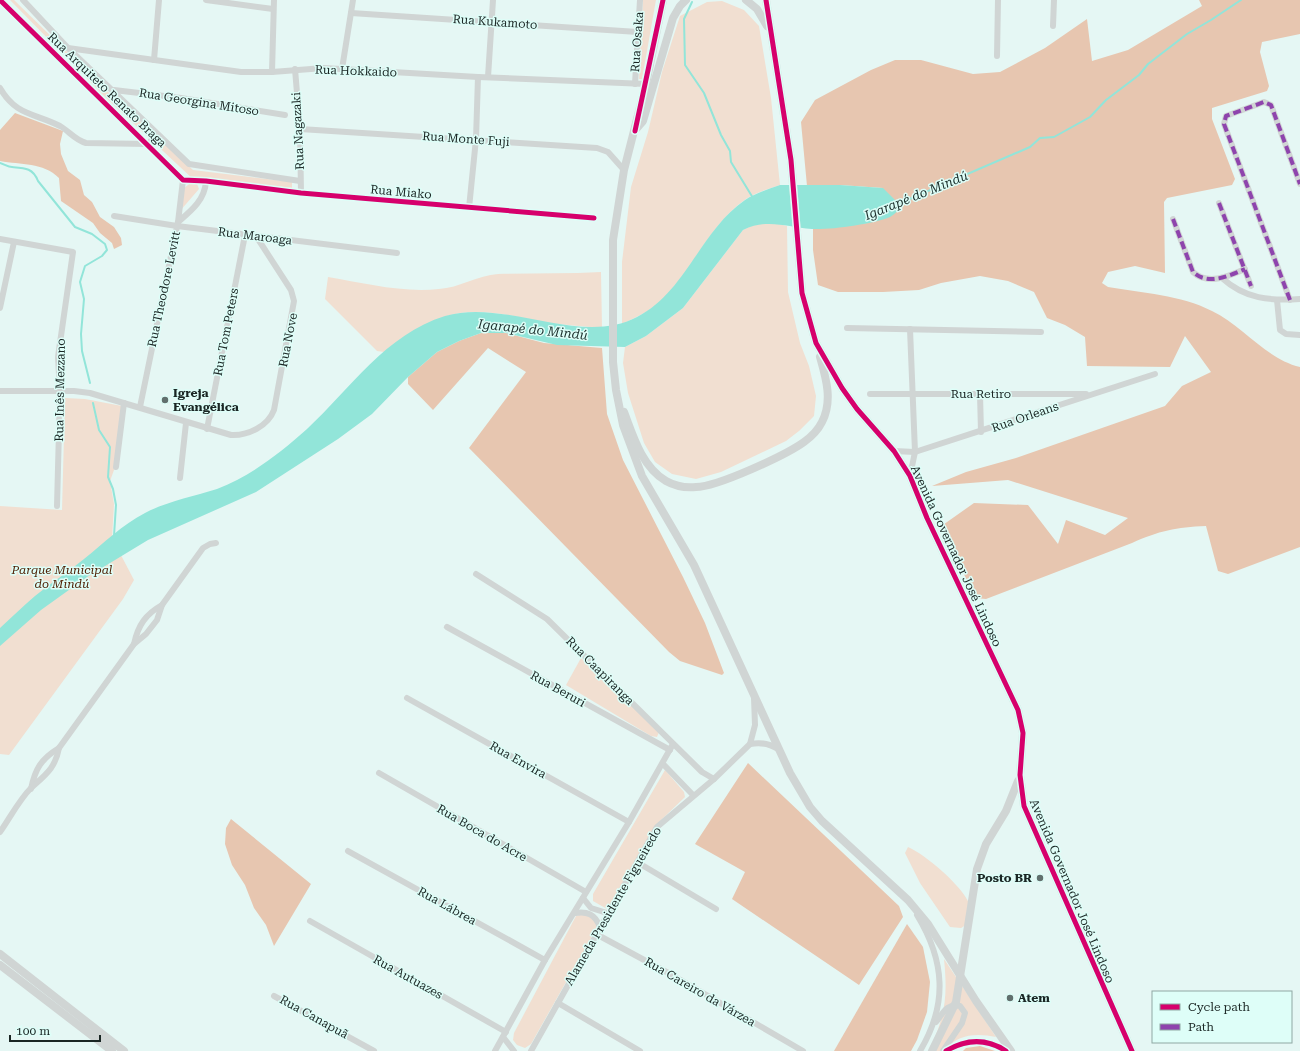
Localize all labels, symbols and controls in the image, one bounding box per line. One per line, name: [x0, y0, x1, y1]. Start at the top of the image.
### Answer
street label: Rua Osaka: [628, 11, 646, 73]
street label: Rua Kukamoto: [452, 12, 538, 32]
street label: Rua Arquiteto Renato Braga: [45, 30, 169, 151]
street label: Rua Hokkaido: [315, 63, 397, 79]
street label: Rua Georgina Mitoso: [138, 86, 260, 118]
street label: Rua Nagazaki: [289, 92, 307, 170]
street label: Rua Monte Fuji: [422, 129, 510, 149]
water label: Igarapé do Mindú: [861, 168, 970, 223]
street label: Rua Miako: [370, 182, 432, 202]
street label: Rua Maroaga: [217, 225, 293, 248]
street label: Rua Theodore Levitt: [145, 229, 183, 348]
street label: Rua Tom Peters: [211, 287, 241, 377]
street label: Rua Nove: [276, 311, 300, 368]
water label: Igarapé do Mindú: [476, 316, 589, 343]
street label: Rua Inês Mezzano: [52, 338, 68, 442]
place label: Igreja Evangélica: [173, 386, 239, 414]
street label: Rua Retiro: [951, 387, 1011, 401]
marker: Igreja Evangélica: [160, 395, 170, 405]
street label: Rua Orleans: [990, 399, 1061, 435]
street label: Avenida Governador José Lindoso: [908, 463, 1004, 649]
park label: Parque Municipal do Mindú: [11, 563, 113, 591]
street label: Rua Caapiranga: [563, 634, 637, 708]
street label: Rua Beruri: [528, 668, 588, 710]
street label: Rua Envira: [487, 739, 549, 782]
street label: Avenida Governador José Lindoso: [1027, 797, 1117, 985]
street label: Rua Boca do Acre: [435, 802, 530, 865]
street label: Alameda Presidente Figueiredo: [562, 824, 664, 988]
place label: Posto BR: [977, 871, 1032, 885]
marker: Posto BR: [1035, 873, 1045, 883]
street label: Rua Lábrea: [415, 884, 479, 928]
street label: Rua Autuazes: [371, 952, 445, 1002]
street label: Rua Careiro da Várzea: [642, 955, 758, 1030]
place label: Atem: [1018, 991, 1050, 1005]
legend: [1152, 991, 1292, 1043]
street label: Rua Canapuã: [277, 992, 351, 1042]
marker: Atem: [1005, 993, 1015, 1003]
text: Cycle path: [1188, 1000, 1250, 1014]
scale bar: [10, 1017, 100, 1043]
text: Path: [1188, 1020, 1214, 1034]
text: 100 m: [16, 1024, 50, 1038]

